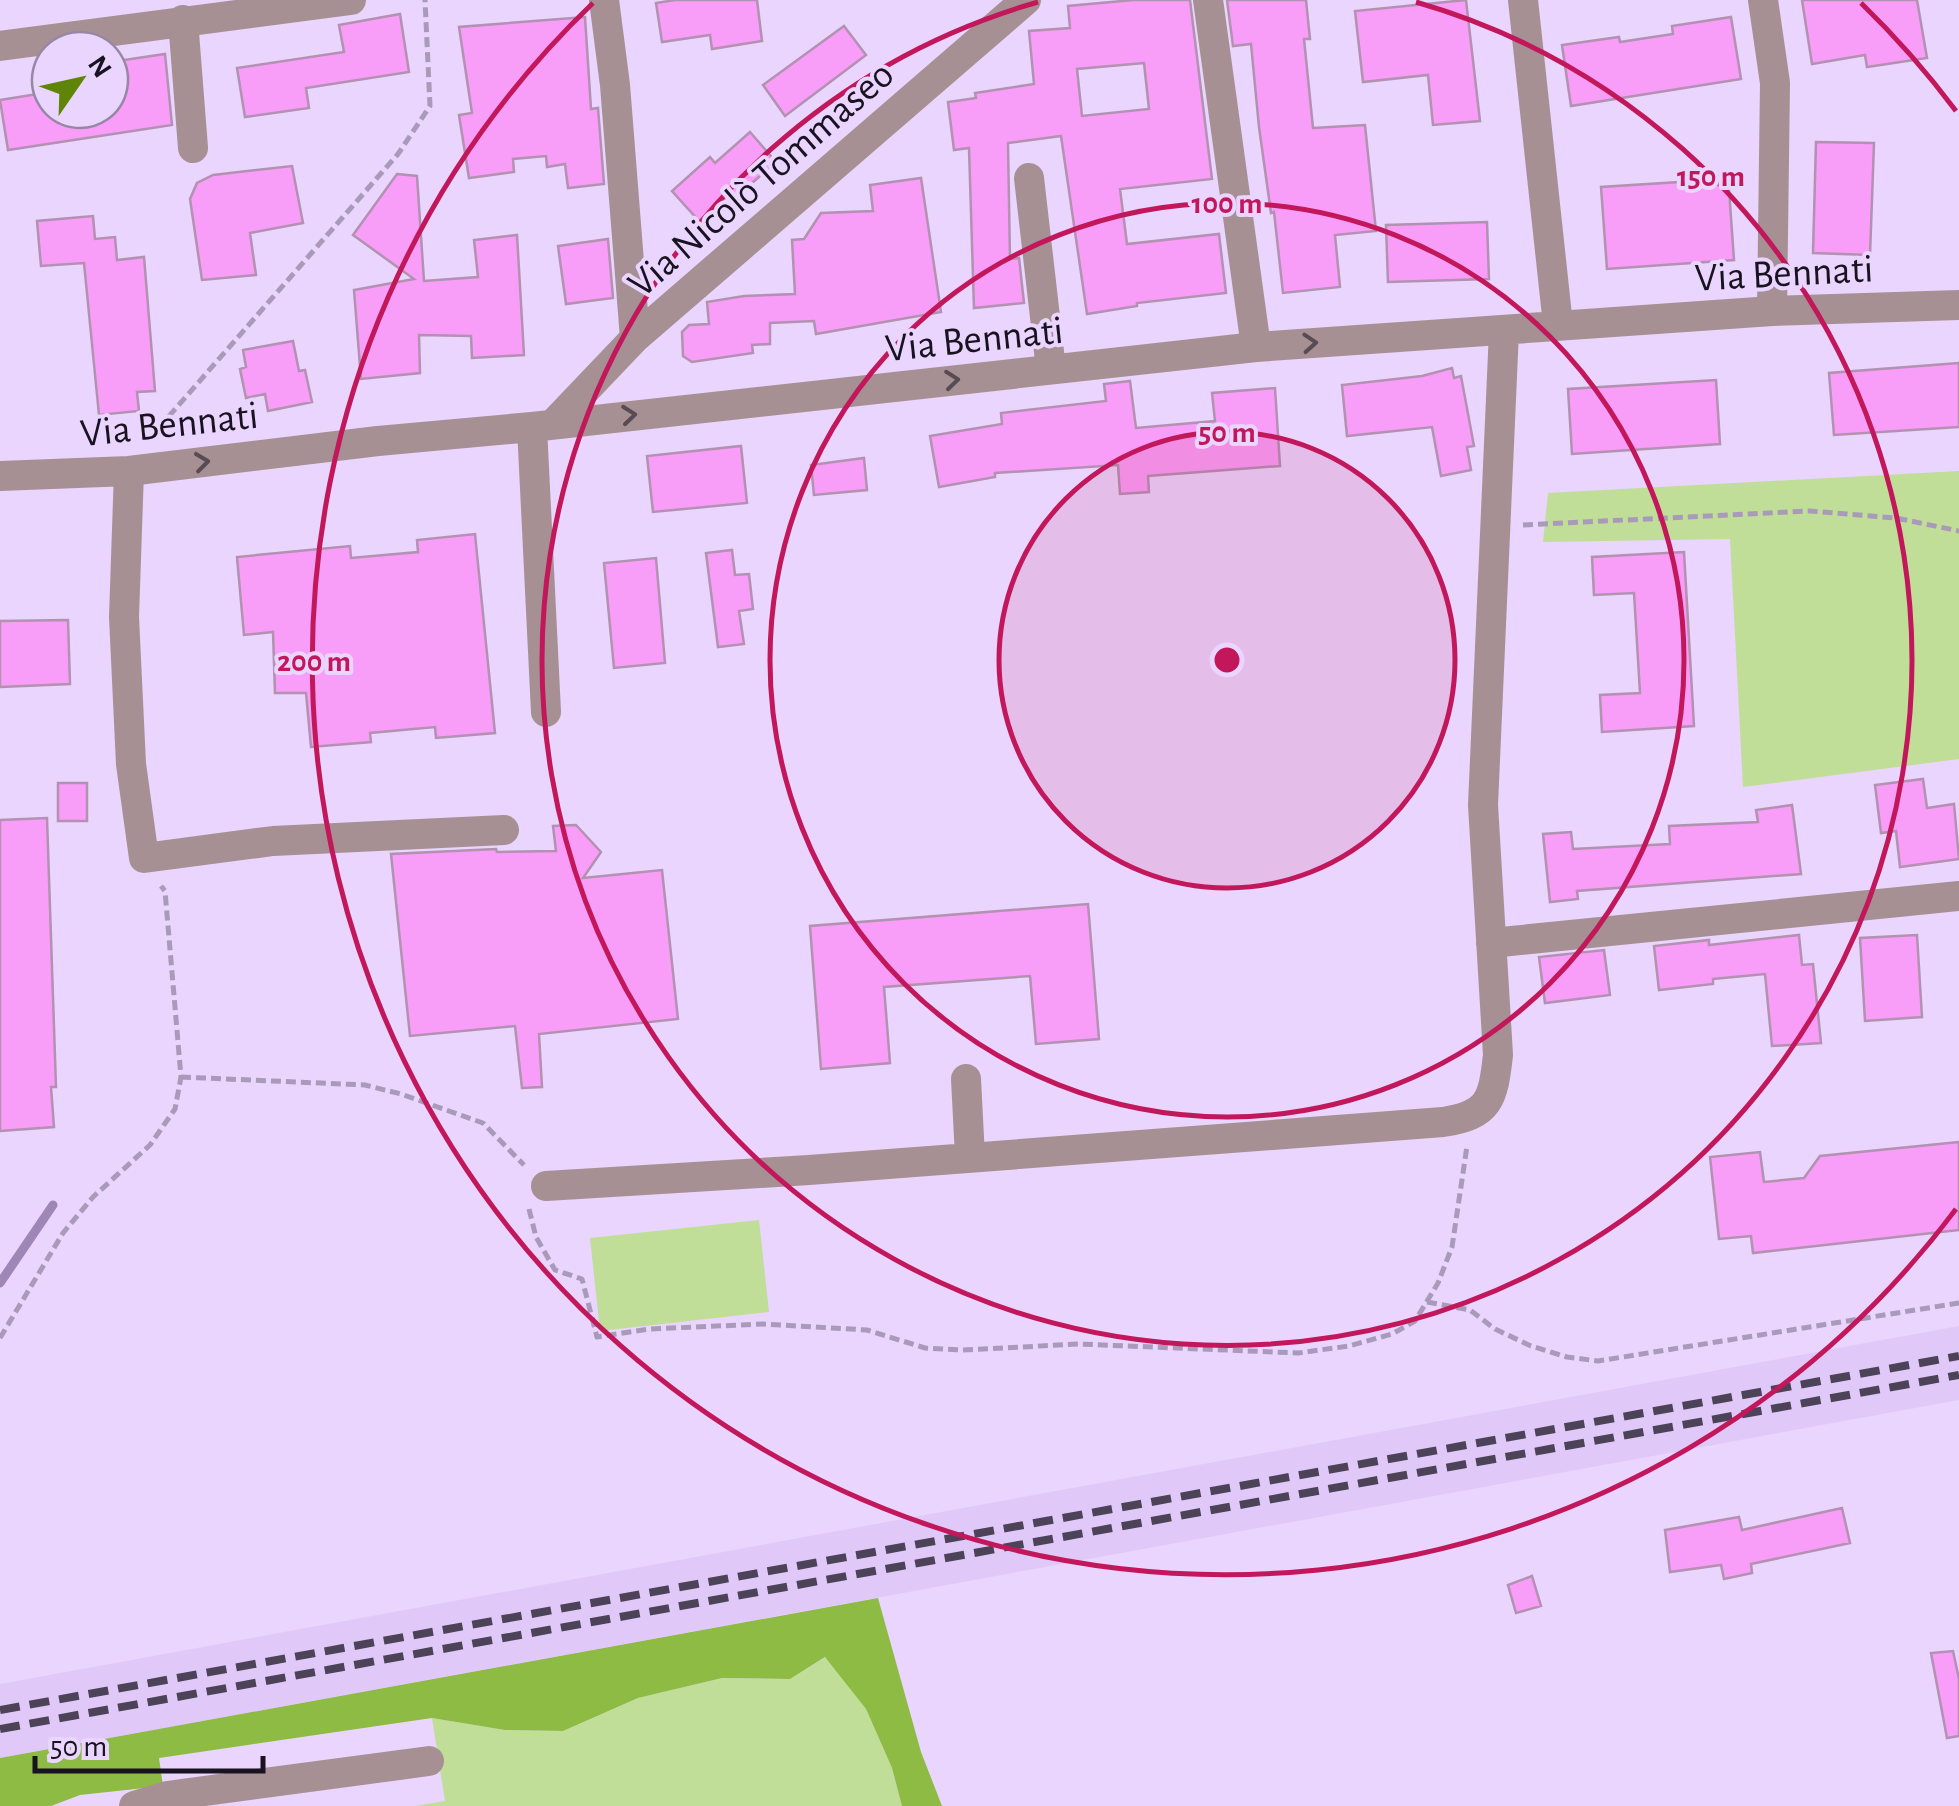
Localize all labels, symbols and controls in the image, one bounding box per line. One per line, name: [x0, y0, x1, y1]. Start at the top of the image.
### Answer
north arrow: [30, 30, 130, 130]
text: N: [82, 51, 116, 83]
street label: Via Nicolò Tommaseo: [621, 54, 901, 305]
text: 150 m: [1677, 162, 1745, 192]
text: 100 m: [1192, 189, 1262, 219]
street label: Via Bennati: [1694, 249, 1874, 299]
street label: Via Bennati: [883, 311, 1065, 369]
one-way arrow: [1303, 333, 1319, 354]
one-way arrow: [945, 370, 961, 391]
street label: Via Bennati: [78, 396, 260, 454]
one-way arrow: [622, 405, 638, 426]
text: 50 m: [1198, 418, 1256, 448]
one-way arrow: [194, 452, 210, 473]
centre of rings: [1209, 642, 1245, 678]
text: 200 m: [277, 647, 351, 677]
scale bar: [35, 1711, 262, 1773]
text: 50 m: [50, 1732, 107, 1762]

